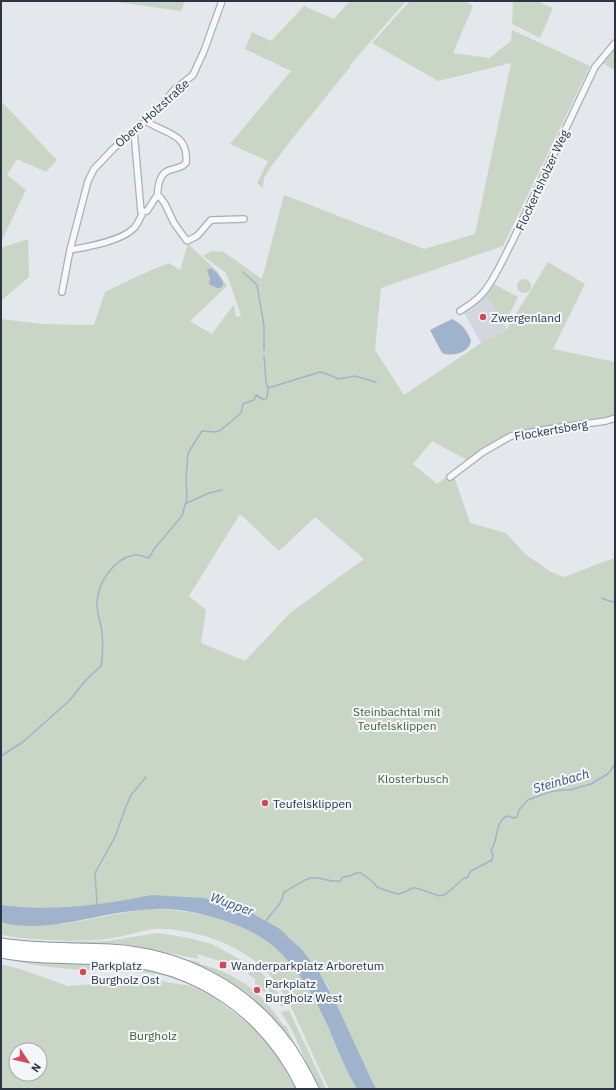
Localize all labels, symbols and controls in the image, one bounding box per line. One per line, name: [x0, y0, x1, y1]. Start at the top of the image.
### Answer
street label: Obere Holzstraße: [112, 75, 193, 150]
street label: Flockertsholzer Weg: [512, 127, 572, 233]
place label: Zwergenland: [491, 310, 561, 325]
marker: Zwergenland: [478, 312, 488, 322]
street label: Flockertsberg: [513, 416, 589, 444]
park label: Steinbachtal mit Teufelsklippen: [353, 704, 441, 733]
water label: Steinbach: [531, 765, 591, 797]
park label: Klosterbusch: [378, 771, 448, 786]
place label: Teufelsklippen: [273, 796, 352, 811]
marker: Teufelsklippen: [260, 798, 270, 808]
water label: Wupper: [208, 888, 257, 920]
place label: Parkplatz Burgholz Ost: [91, 958, 160, 987]
place label: Wanderparkplatz Arboretum: [231, 958, 384, 973]
marker: Wanderparkplatz Arboretum: [218, 960, 228, 970]
marker: Parkplatz Burgholz Ost: [78, 967, 88, 977]
place label: Parkplatz Burgholz West: [265, 976, 342, 1005]
marker: Parkplatz Burgholz West: [252, 985, 262, 995]
park label: Burgholz: [129, 1028, 177, 1043]
north arrow: [8, 1042, 48, 1082]
text: N: [28, 1060, 44, 1075]

